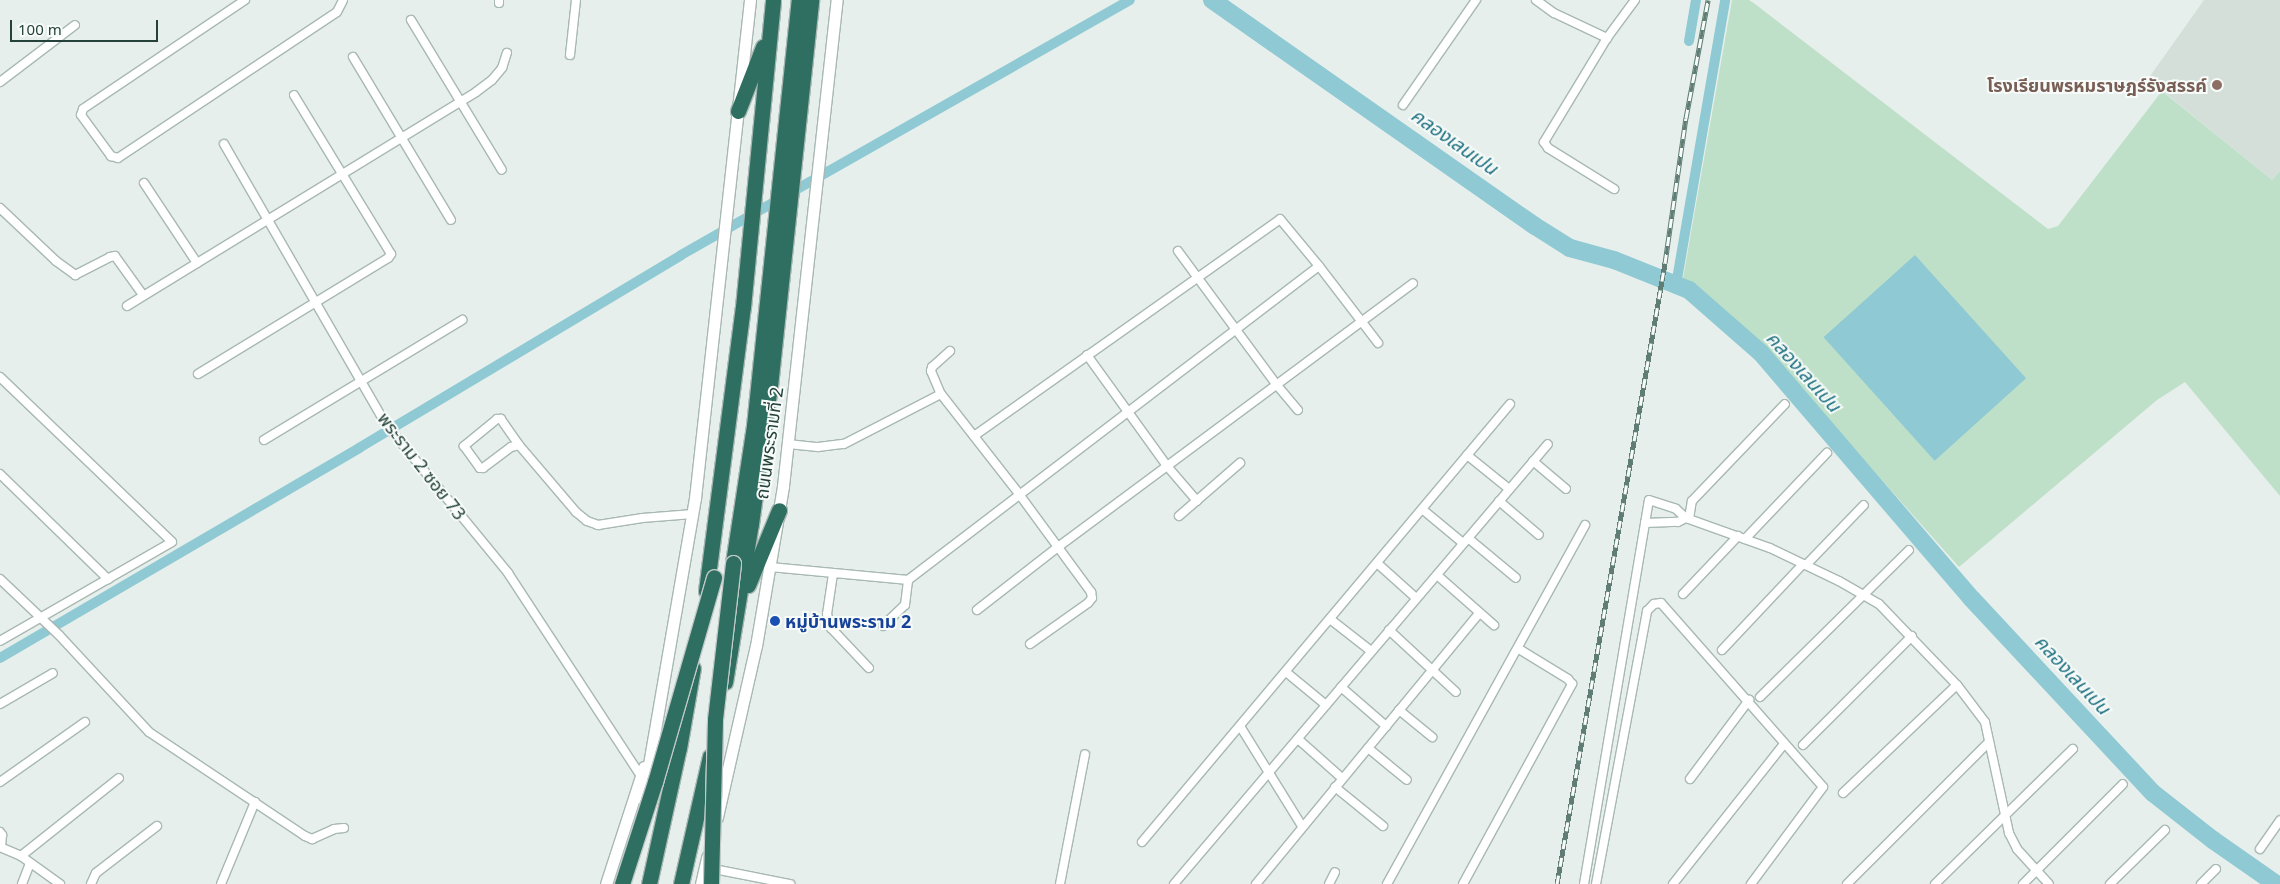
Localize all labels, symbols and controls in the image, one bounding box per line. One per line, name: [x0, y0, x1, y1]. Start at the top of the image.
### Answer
scale bar: [12, 10, 160, 42]
text: 100 m: [18, 19, 62, 39]
place label: โรงเรียนพรหมราษฎร์รังสรรค์: [1987, 74, 2207, 96]
marker: โรงเรียนพรหมราษฎร์รังสรรค์: [2211, 79, 2223, 91]
water label: คลองเลนเปน: [1406, 104, 1502, 180]
water label: คลองเลนเปน: [1761, 327, 1845, 417]
street label: ถนนพระรามที่ 2: [750, 385, 788, 501]
street label: พระราม 2 ซอย 73: [373, 408, 471, 524]
place label: หมู่บ้านพระราม 2: [785, 610, 911, 632]
marker: หมู่บ้านพระราม 2: [769, 615, 781, 627]
water label: คลองเลนเปน: [2030, 631, 2114, 719]

